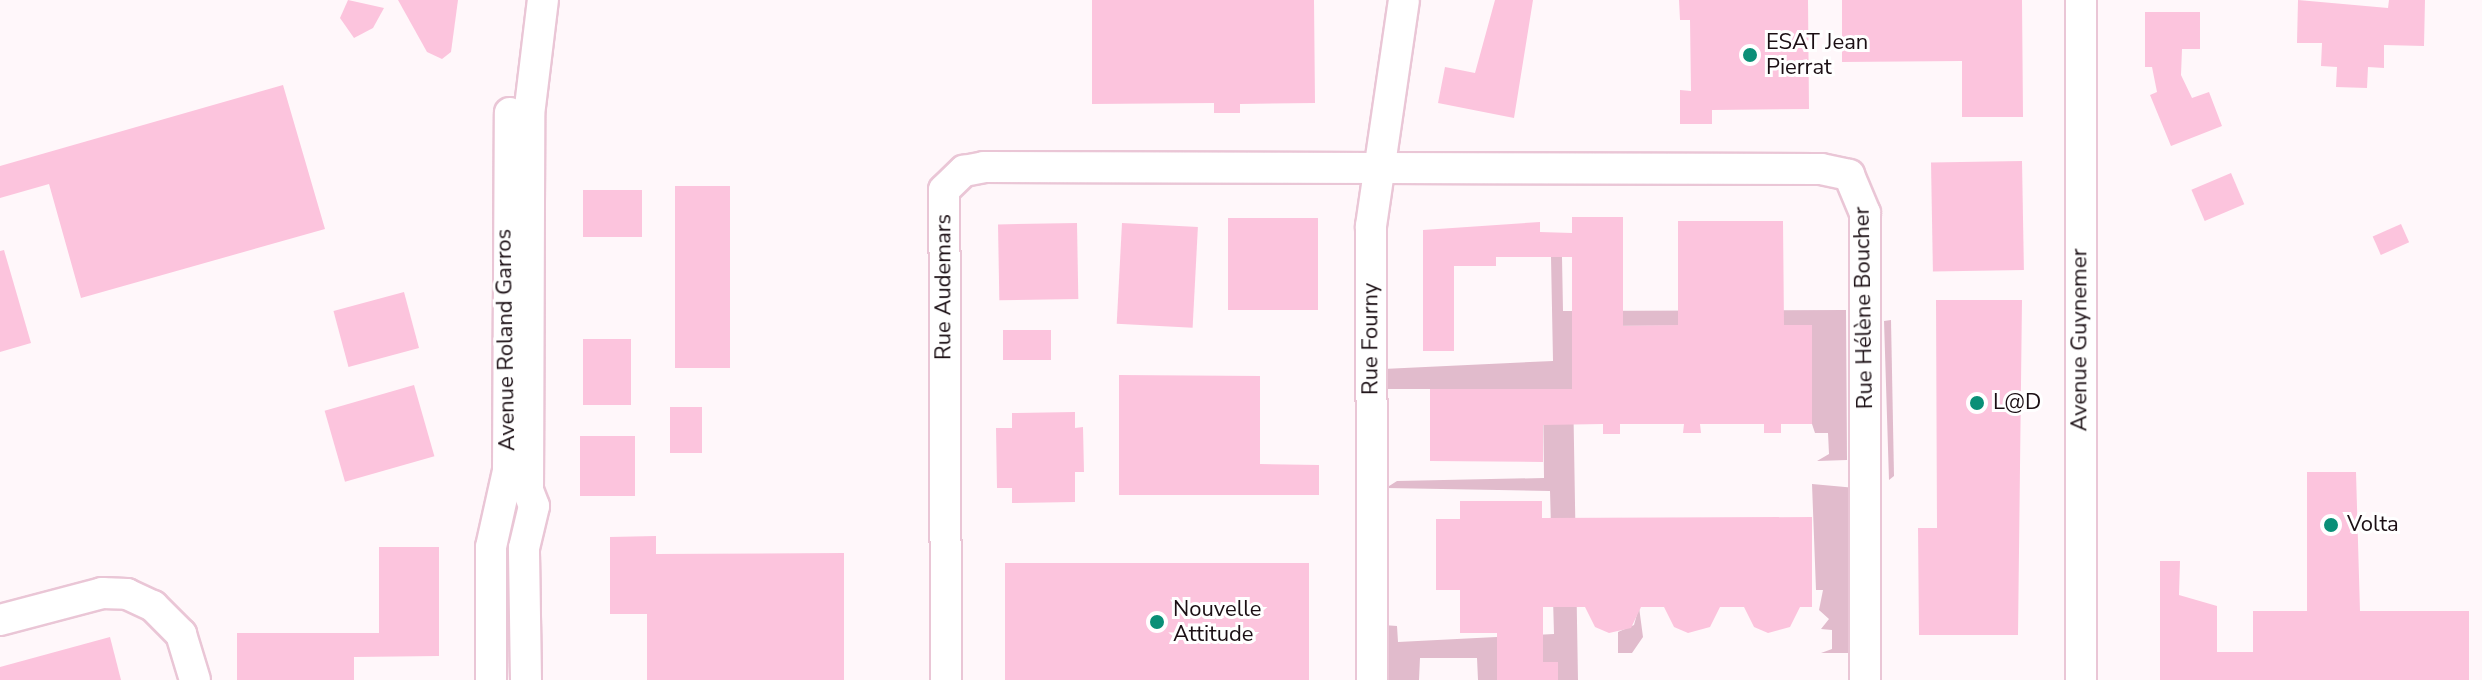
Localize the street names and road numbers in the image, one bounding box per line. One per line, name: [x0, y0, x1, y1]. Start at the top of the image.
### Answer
street label: Rue Hélène Boucher: [1849, 207, 1879, 409]
street label: Rue Audemars: [931, 214, 957, 360]
street label: Avenue Roland Garros: [491, 229, 521, 451]
street label: Avenue Guynemer: [2067, 249, 2093, 431]
street label: Rue Fourny: [1358, 283, 1384, 395]

